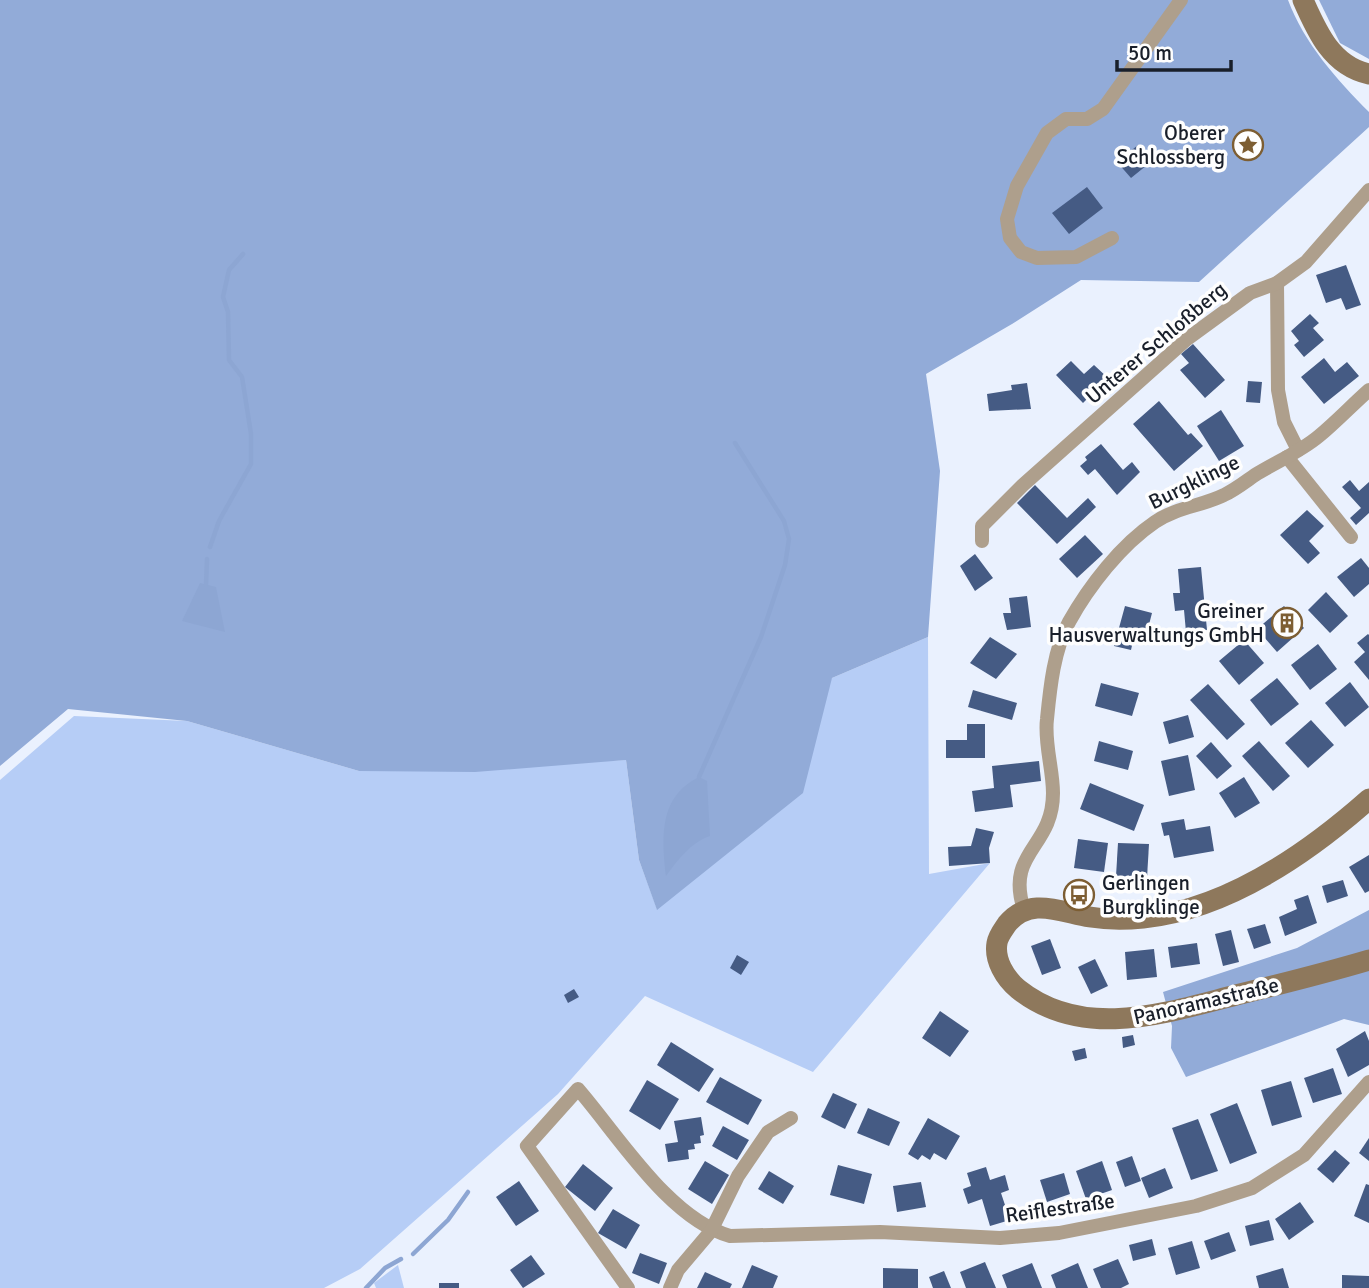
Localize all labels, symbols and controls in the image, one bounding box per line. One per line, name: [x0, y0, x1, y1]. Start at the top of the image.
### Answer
scale bar: [1117, 28, 1231, 72]
text: 50 m: [1128, 40, 1172, 66]
place label: Oberer Schlossberg: [1117, 120, 1225, 170]
place icon: Oberer Schlossberg: [1231, 128, 1265, 162]
street label: Unterer Schloßberg: [1080, 276, 1232, 410]
street label: Burgklinge: [1144, 449, 1244, 515]
place label: Greiner Hausverwaltungs GmbH: [1048, 598, 1264, 648]
building icon: Greiner Hausverwaltungs GmbH: [1270, 606, 1304, 640]
place label: Gerlingen Burgklinge: [1102, 870, 1200, 920]
bus stop icon: Gerlingen Burgklinge: [1062, 878, 1096, 912]
street label: Panoramastraße: [1131, 972, 1281, 1030]
street label: Reiflestraße: [1004, 1187, 1116, 1229]

